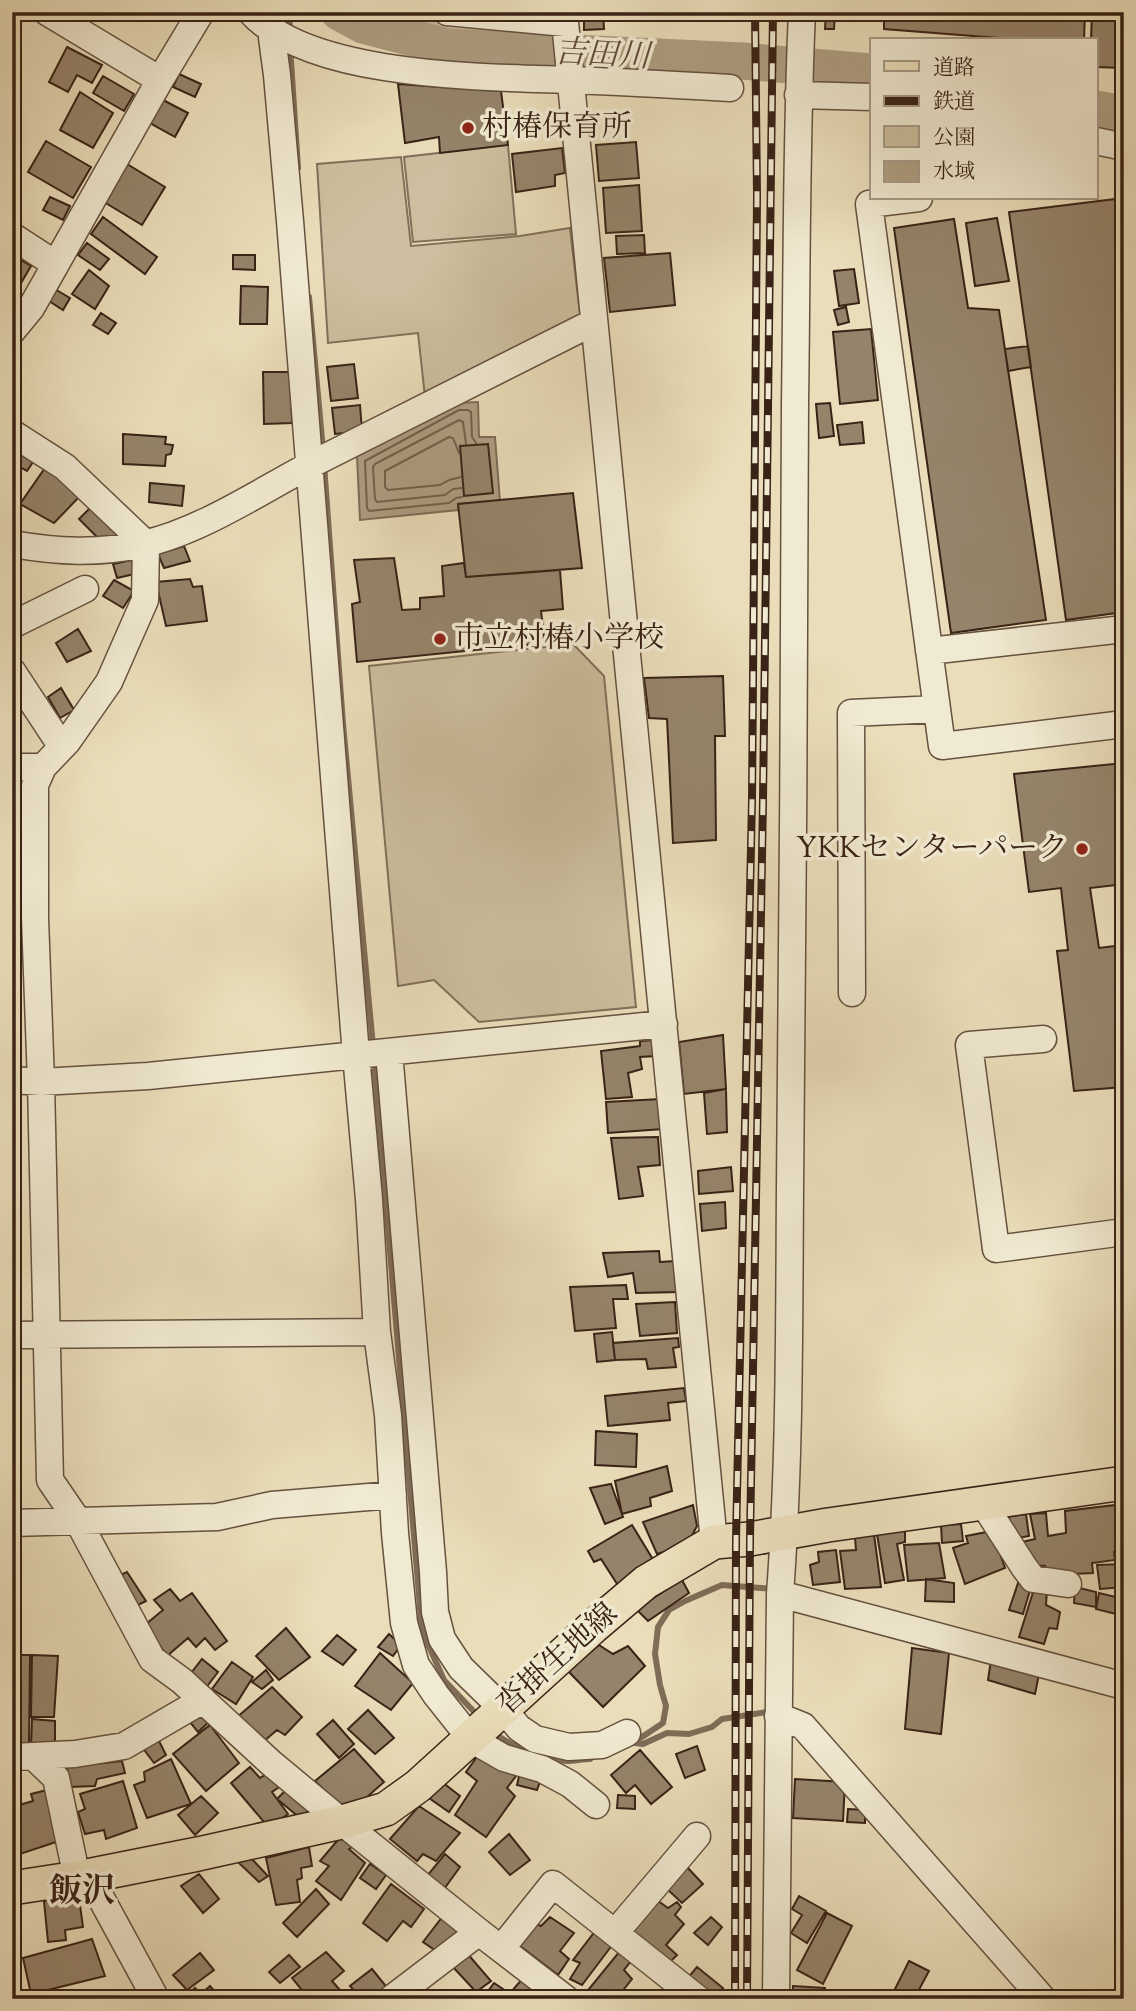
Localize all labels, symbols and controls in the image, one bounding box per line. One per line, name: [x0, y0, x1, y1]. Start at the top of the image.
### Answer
water label: 吉田川: [553, 31, 654, 82]
legend: [870, 38, 1098, 200]
text: 道路: [933, 54, 975, 84]
text: 鉄道: [933, 88, 975, 118]
place label: 村椿保育所: [482, 107, 632, 150]
marker: 村椿保育所: [460, 120, 476, 136]
text: 公園: [933, 124, 975, 154]
text: 水域: [933, 158, 975, 188]
place label: 市立村椿小学校: [454, 618, 664, 661]
marker: 市立村椿小学校: [432, 631, 448, 647]
place label: YKKセンターパーク: [796, 828, 1068, 871]
marker: YKKセンターパーク: [1074, 841, 1090, 857]
street label: 沓掛生地線: [488, 1594, 628, 1726]
district label: 飯沢: [49, 1869, 115, 1917]

